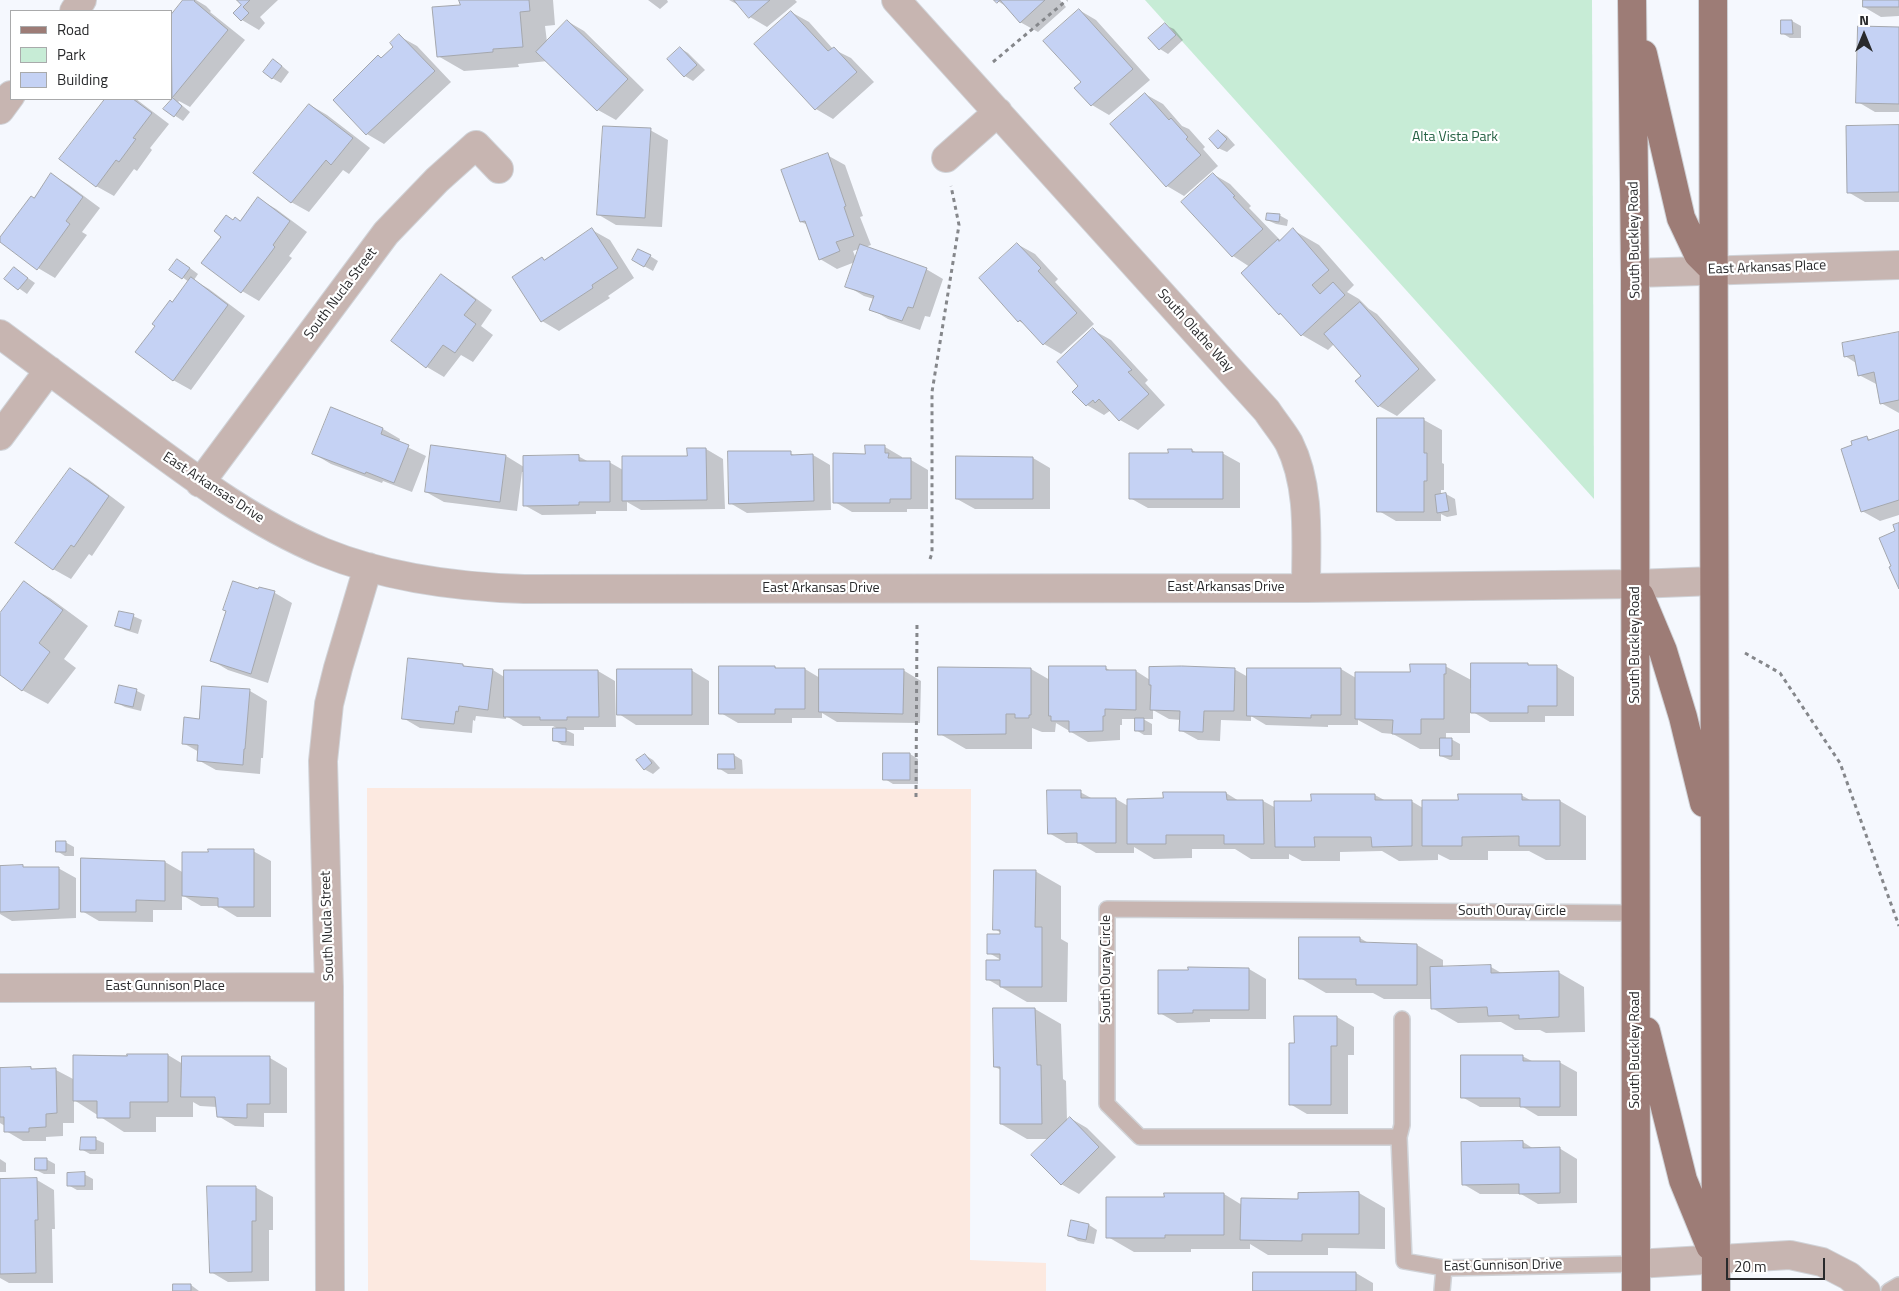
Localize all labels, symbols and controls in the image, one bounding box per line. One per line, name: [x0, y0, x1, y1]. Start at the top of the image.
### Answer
text: N: [1859, 9, 1869, 30]
legend: [10, 10, 172, 100]
north arrow: [1839, 10, 1889, 60]
text: Road: [57, 18, 89, 41]
text: Park: [57, 43, 86, 66]
text: Building: [57, 68, 108, 91]
park label: Alta Vista Park: [1412, 130, 1498, 146]
street label: South Buckley Road: [1626, 181, 1644, 299]
street label: South Nucla Street: [301, 245, 381, 343]
street label: East Arkansas Place: [1708, 258, 1826, 278]
street label: South Olathe Way: [1153, 286, 1237, 376]
street label: East Arkansas Drive: [159, 449, 267, 527]
street label: East Arkansas Drive: [1167, 580, 1285, 596]
street label: East Arkansas Drive: [762, 581, 880, 597]
street label: South Buckley Road: [1628, 586, 1644, 704]
street label: South Nucla Street: [318, 871, 338, 981]
street label: South Ouray Circle: [1458, 904, 1566, 920]
street label: South Ouray Circle: [1099, 915, 1115, 1023]
street label: East Gunnison Place: [105, 979, 225, 995]
street label: South Buckley Road: [1628, 991, 1644, 1109]
scale bar: [1729, 1248, 1828, 1280]
text: 20 m: [1734, 1255, 1767, 1278]
street label: East Gunnison Drive: [1444, 1257, 1562, 1275]

